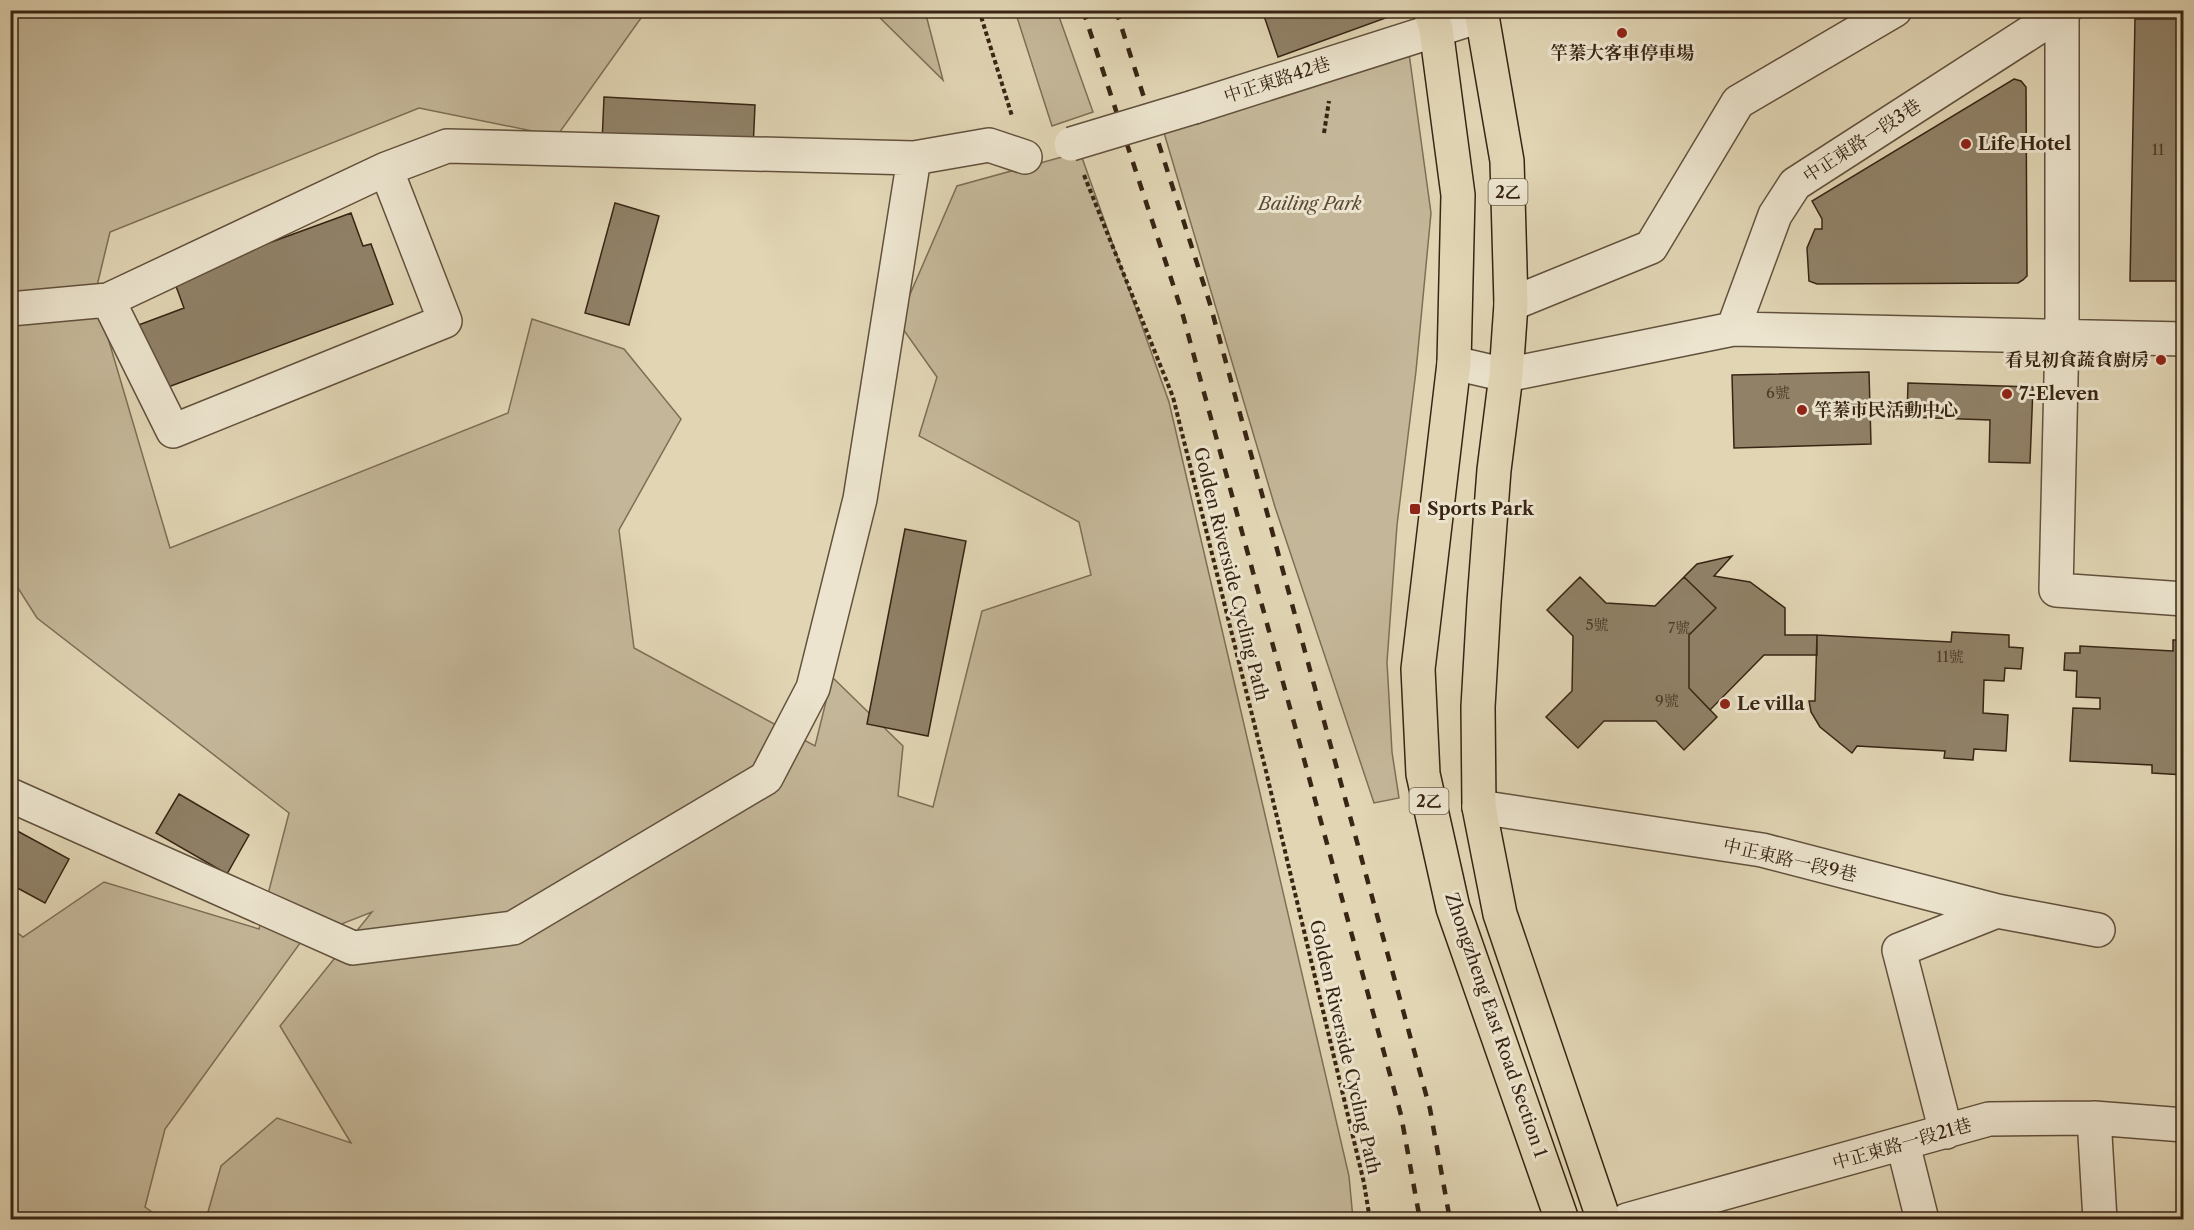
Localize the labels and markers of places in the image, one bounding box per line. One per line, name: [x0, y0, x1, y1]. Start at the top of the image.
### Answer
marker: 竿蓁大客車停車場: [1615, 26, 1629, 40]
place label: 竿蓁大客車停車場: [1550, 42, 1694, 64]
place label: Life Hotel: [1978, 133, 2071, 155]
marker: Life Hotel: [1959, 137, 1973, 151]
place label: 看見初食蔬食廚房: [2005, 349, 2149, 371]
marker: 看見初食蔬食廚房: [2154, 353, 2168, 367]
place label: 7-Eleven: [2019, 383, 2100, 405]
marker: 7-Eleven: [2000, 387, 2014, 401]
place label: 竿蓁市民活動中心: [1814, 399, 1958, 421]
marker: 竿蓁市民活動中心: [1795, 403, 1809, 417]
place label: Sports Park: [1427, 498, 1535, 520]
marker: Sports Park: [1408, 502, 1422, 516]
place label: Le villa: [1737, 693, 1805, 715]
marker: Le villa: [1718, 697, 1732, 711]

